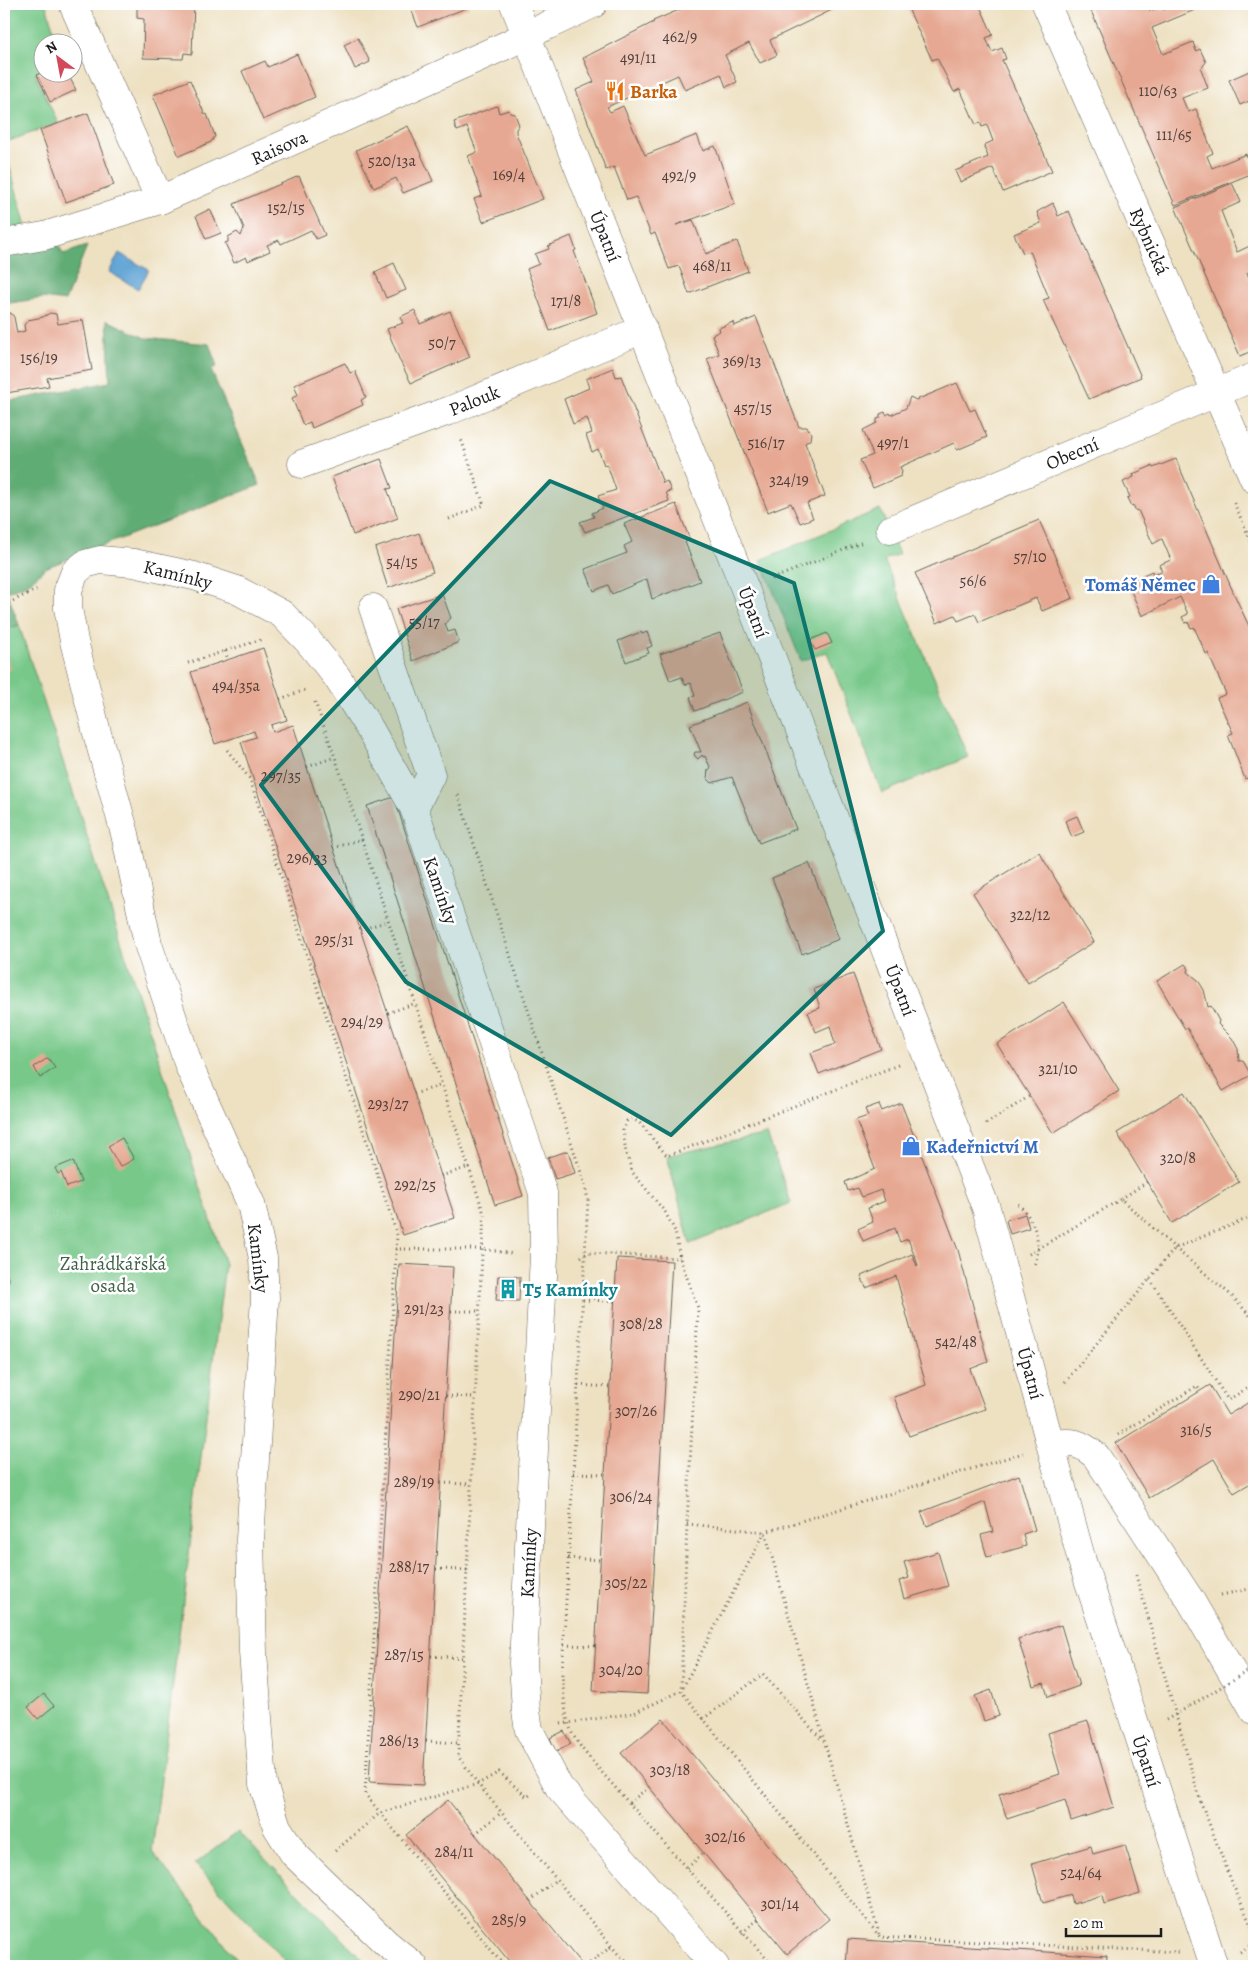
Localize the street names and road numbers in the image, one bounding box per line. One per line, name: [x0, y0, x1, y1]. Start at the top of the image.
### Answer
street label: Raisova: [247, 124, 312, 172]
street label: Rybnická: [1123, 204, 1175, 279]
street label: Úpatní: [583, 207, 627, 266]
street label: Palouk: [445, 379, 504, 423]
street label: Obecní: [1042, 431, 1103, 477]
street label: Kamínky: [141, 554, 215, 596]
street label: Úpatní: [731, 583, 775, 642]
street label: Kamínky: [416, 853, 464, 928]
street label: Úpatní: [878, 961, 922, 1020]
street label: Kamínky: [241, 1222, 275, 1295]
street label: Úpatní: [1011, 1344, 1050, 1402]
street label: Kamínky: [514, 1527, 544, 1599]
street label: Úpatní: [1125, 1732, 1167, 1791]

